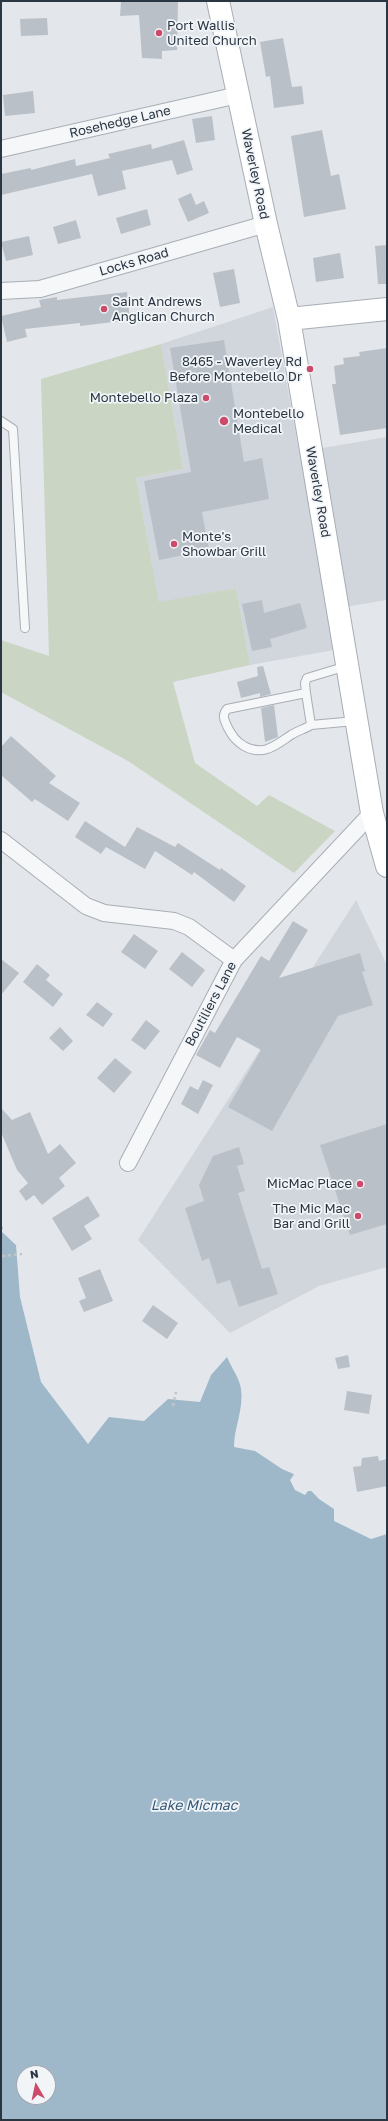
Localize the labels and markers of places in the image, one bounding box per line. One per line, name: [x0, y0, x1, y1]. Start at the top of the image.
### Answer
place label: Port Wallis United Church: [167, 18, 257, 49]
marker: Port Wallis United Church: [154, 28, 164, 38]
place label: Saint Andrews Anglican Church: [112, 294, 215, 325]
marker: Saint Andrews Anglican Church: [99, 304, 109, 314]
place label: 8465 - Waverley Rd Before Montebello Dr: [169, 354, 302, 385]
marker: 8465 - Waverley Rd Before Montebello Dr: [305, 364, 315, 374]
place label: Montebello Plaza: [90, 390, 198, 406]
marker: Montebello Plaza: [201, 393, 211, 403]
place label: Montebello Medical: [233, 406, 304, 437]
marker: Montebello Medical: [218, 415, 230, 427]
place label: Monte's Showbar Grill: [182, 529, 266, 560]
marker: Monte's Showbar Grill: [169, 539, 179, 549]
place label: MicMac Place: [267, 1176, 352, 1192]
marker: MicMac Place: [355, 1179, 365, 1189]
place label: The Mic Mac Bar and Grill: [273, 1201, 350, 1232]
marker: The Mic Mac Bar and Grill: [353, 1211, 363, 1221]

